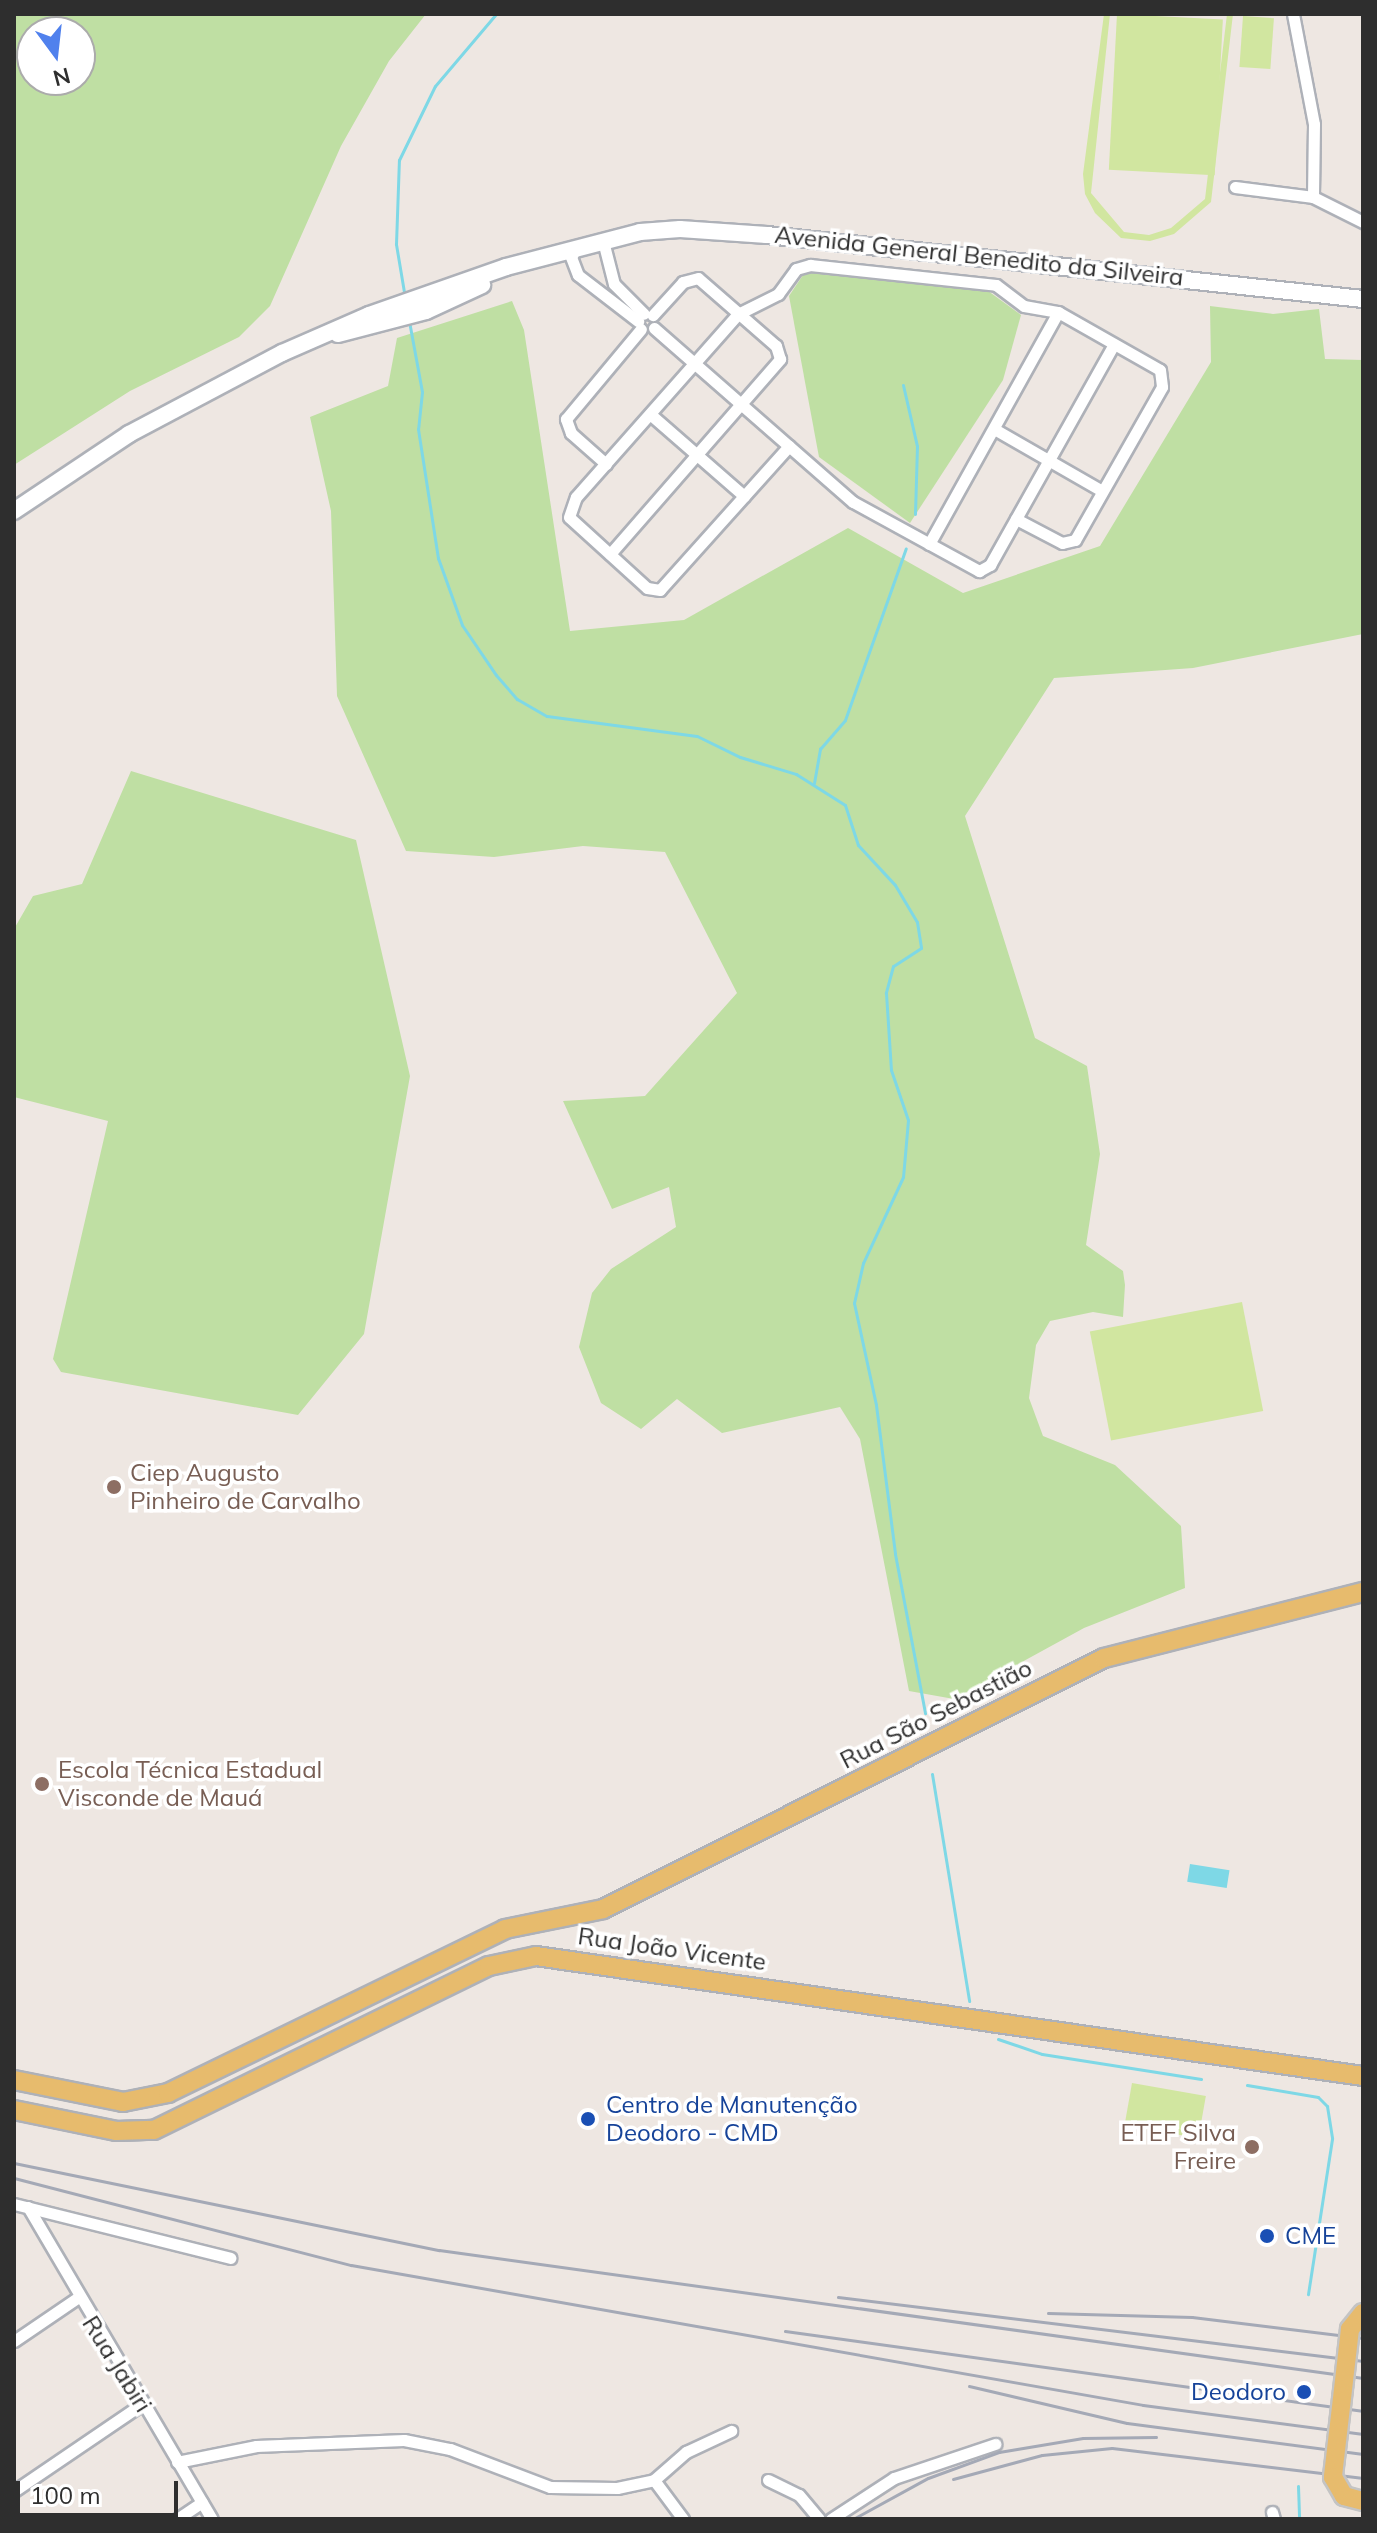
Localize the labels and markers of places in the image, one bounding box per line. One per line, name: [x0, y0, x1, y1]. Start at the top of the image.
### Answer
place label: Ciep Augusto Pinheiro de Carvalho: [130, 1459, 361, 1515]
marker: Ciep Augusto Pinheiro de Carvalho: [105, 1478, 123, 1496]
place label: Escola Técnica Estadual Visconde de Mauá: [58, 1756, 322, 1812]
marker: Escola Técnica Estadual Visconde de Mauá: [33, 1775, 51, 1793]
place label: Centro de Manutenção Deodoro - CMD: [606, 2091, 858, 2147]
marker: Centro de Manutenção Deodoro - CMD: [577, 2108, 599, 2130]
place label: ETEF Silva Freire: [1121, 2119, 1236, 2175]
marker: ETEF Silva Freire: [1243, 2138, 1261, 2156]
place label: CME: [1285, 2222, 1336, 2250]
marker: CME: [1256, 2225, 1278, 2247]
place label: Deodoro: [1191, 2378, 1286, 2406]
marker: Deodoro: [1293, 2381, 1315, 2403]

